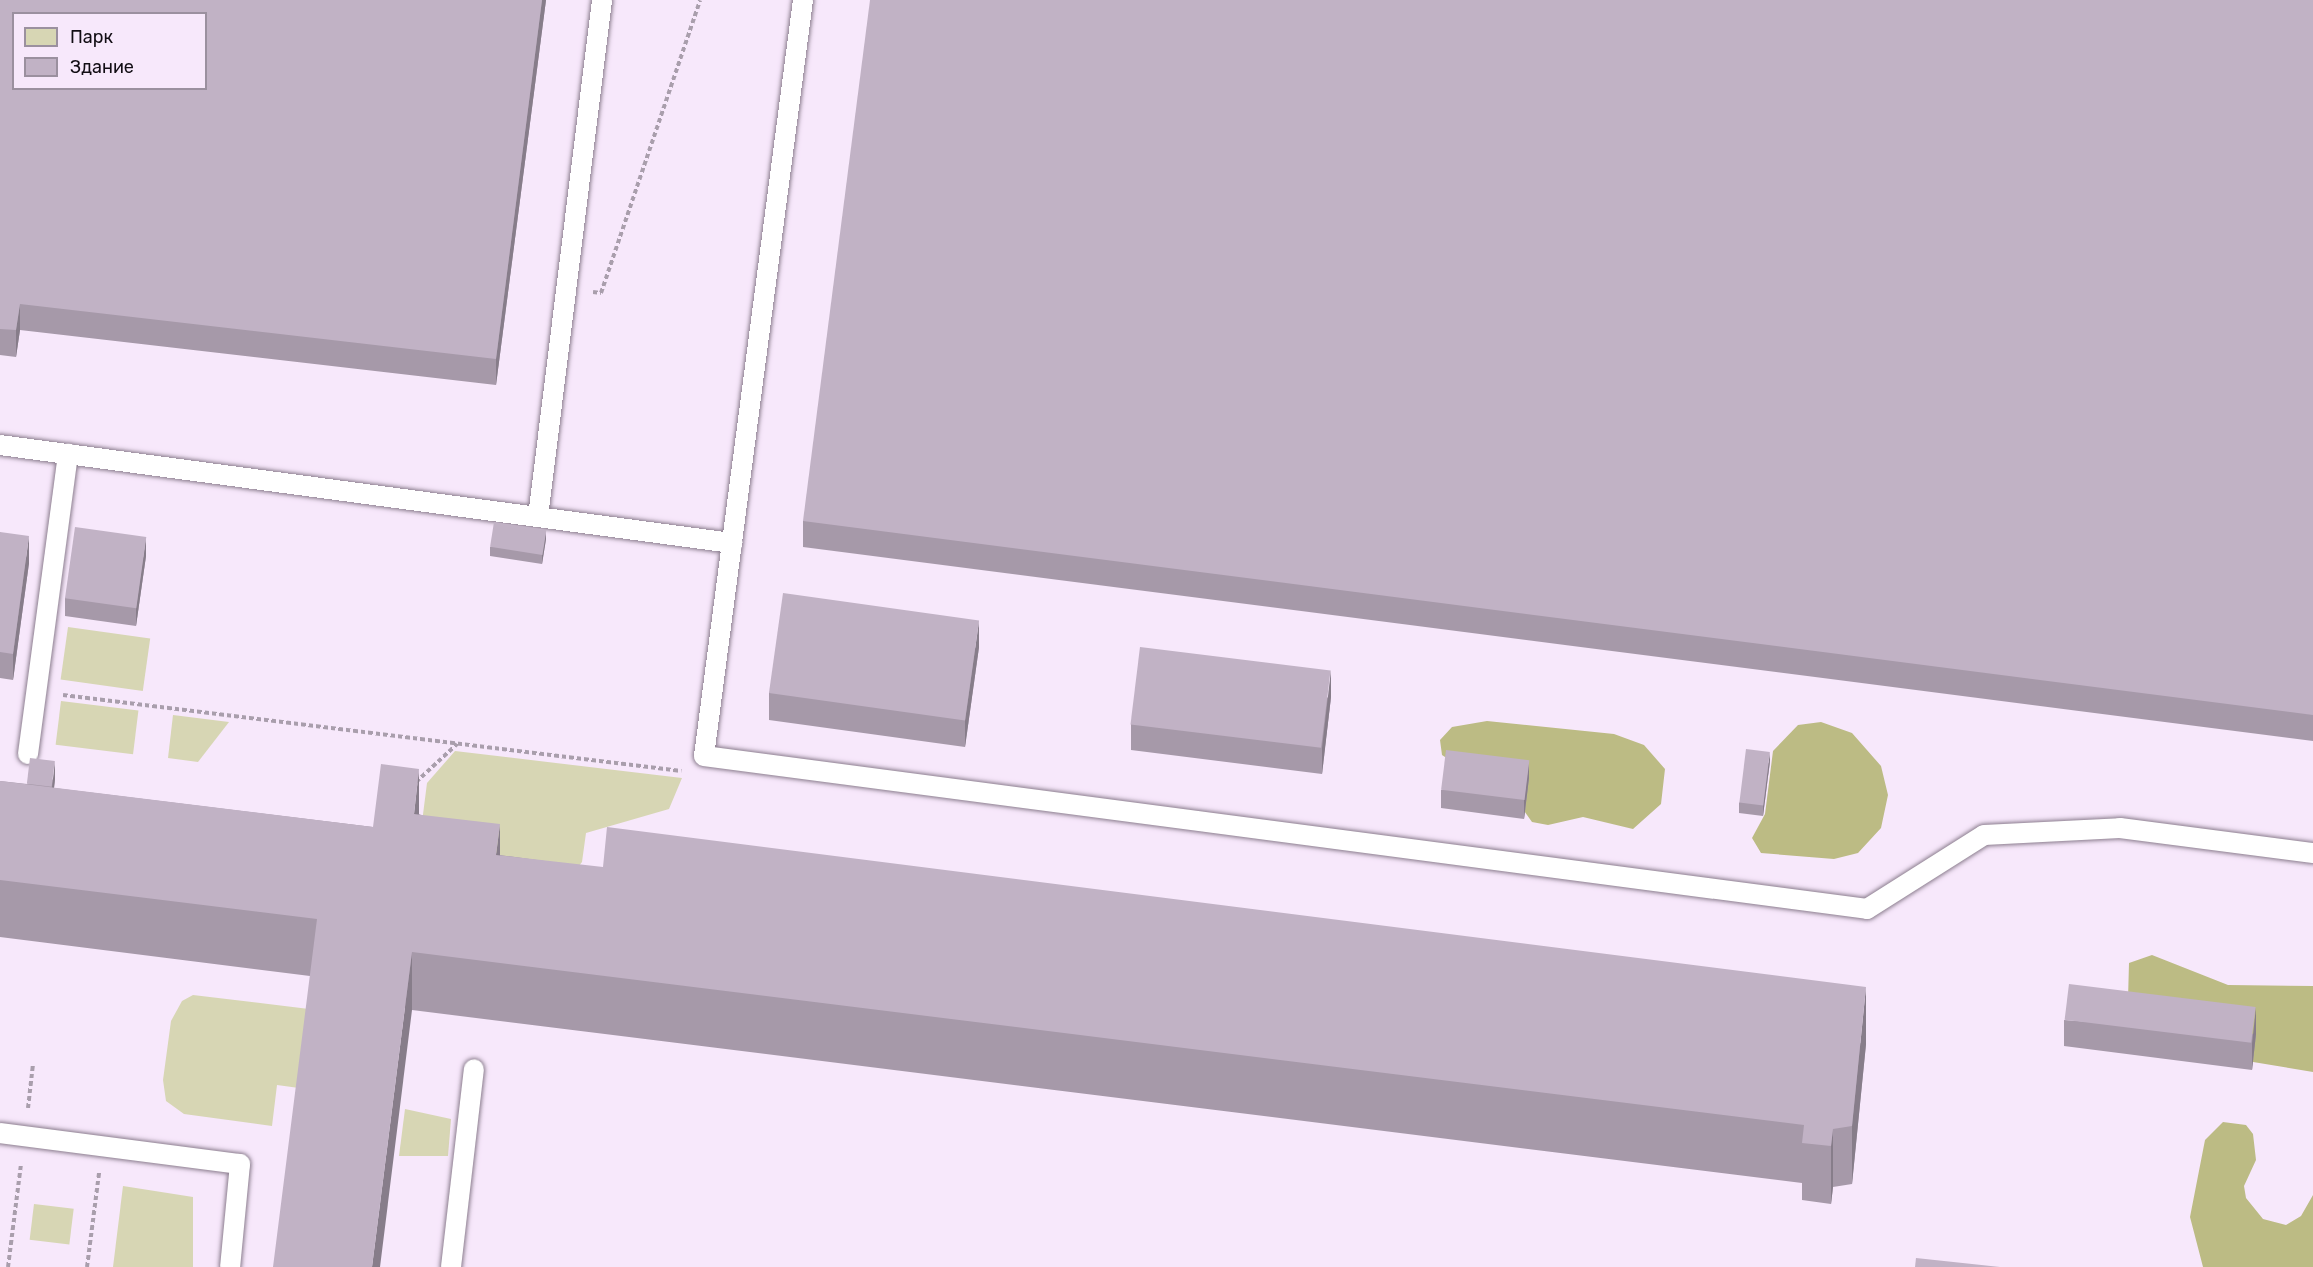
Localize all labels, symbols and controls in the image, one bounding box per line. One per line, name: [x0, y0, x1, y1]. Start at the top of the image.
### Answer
legend: [12, 12, 207, 90]
text: Парк: [70, 26, 113, 48]
text: Здание: [70, 56, 134, 78]

